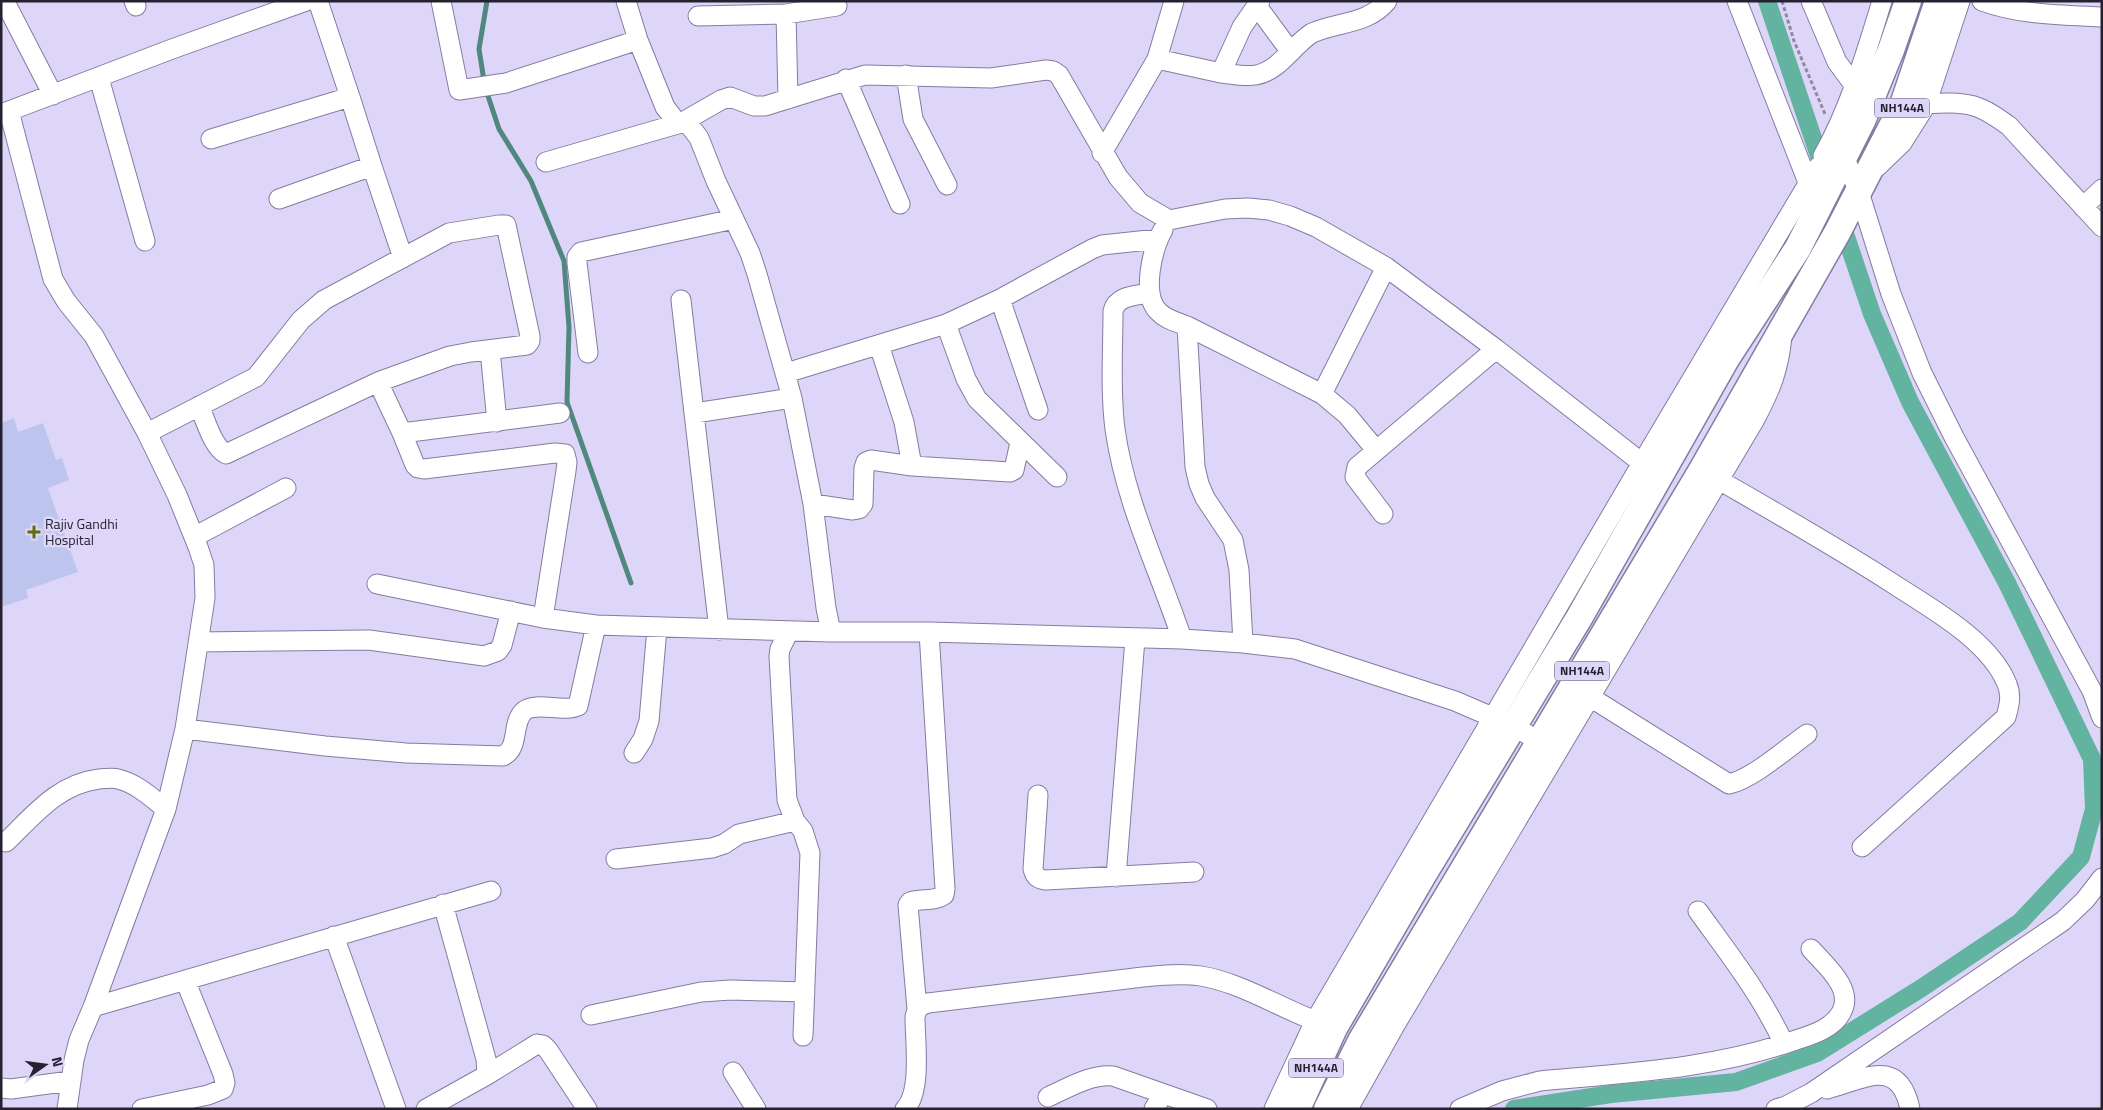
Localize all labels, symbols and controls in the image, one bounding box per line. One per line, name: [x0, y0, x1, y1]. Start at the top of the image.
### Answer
road number: NH144A: [1874, 99, 1930, 118]
place label: Rajiv Gandhi Hospital: [45, 513, 118, 550]
marker: Rajiv Gandhi Hospital: [27, 525, 41, 539]
road number: NH144A: [1554, 661, 1610, 680]
north arrow: [20, 1040, 70, 1090]
text: N: [47, 1054, 69, 1069]
road number: NH144A: [1288, 1058, 1344, 1078]

